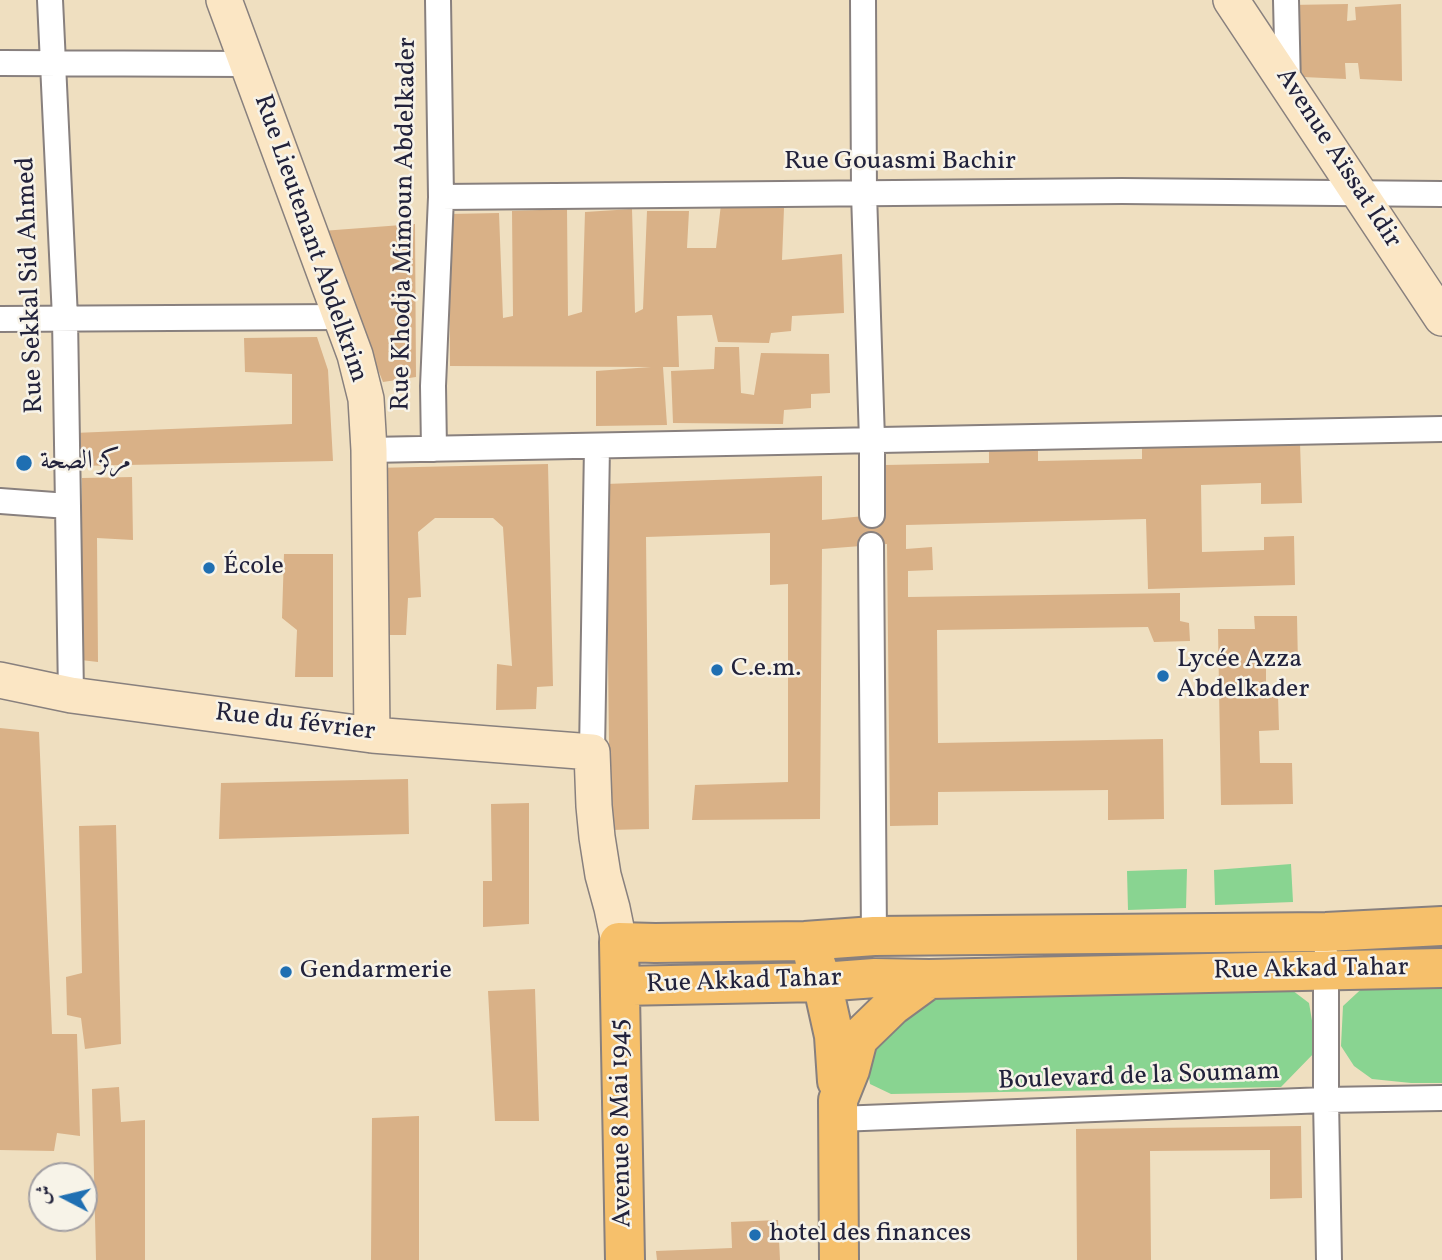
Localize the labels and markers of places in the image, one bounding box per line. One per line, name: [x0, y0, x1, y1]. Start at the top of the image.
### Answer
place label: مركز الصحة: [40, 447, 131, 479]
marker: مركز الصحة: [14, 453, 34, 473]
place label: École: [223, 552, 284, 584]
marker: École: [201, 560, 217, 576]
place label: Lycée Azza Abdelkader: [1177, 645, 1309, 706]
place label: C.e.m.: [731, 654, 801, 686]
marker: C.e.m.: [709, 662, 725, 678]
marker: Lycée Azza Abdelkader: [1155, 668, 1171, 684]
place label: Gendarmerie: [300, 956, 452, 988]
marker: Gendarmerie: [278, 964, 294, 980]
place label: hotel des finances: [769, 1219, 971, 1251]
marker: hotel des finances: [747, 1227, 763, 1243]

